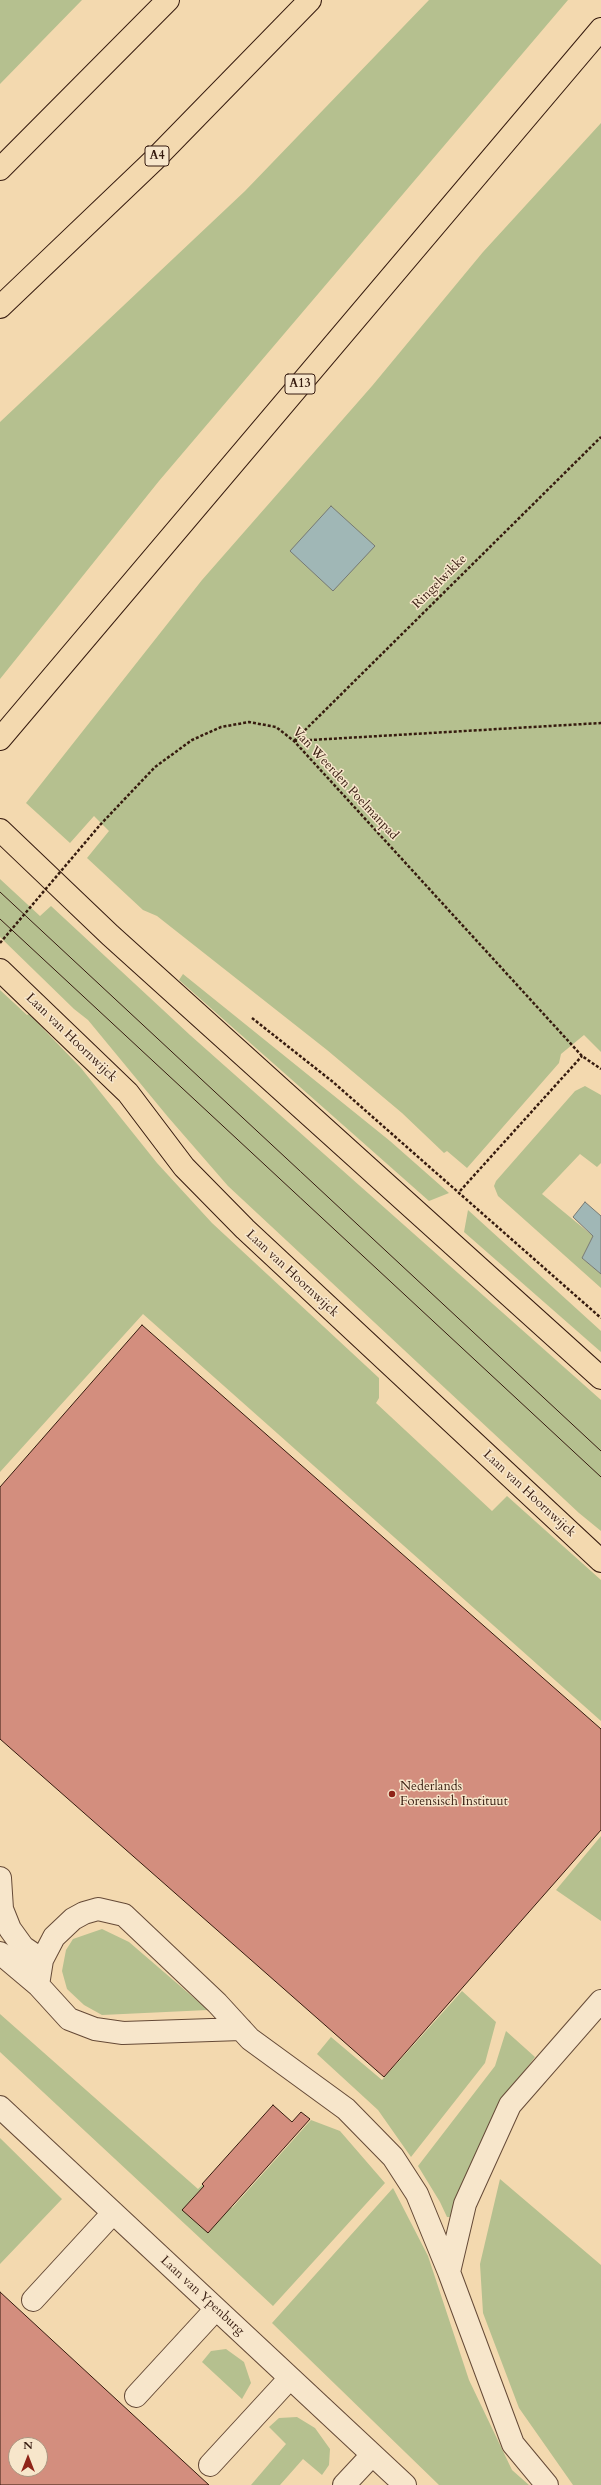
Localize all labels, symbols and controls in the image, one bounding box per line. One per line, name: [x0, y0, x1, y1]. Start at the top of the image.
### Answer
road number: A4: [145, 146, 169, 166]
road number: A13: [285, 374, 315, 394]
street label: Ringelwikke: [410, 552, 470, 612]
street label: Van Weerden Poelmanpad: [289, 725, 401, 843]
street label: Laan van Hoornwijck: [22, 990, 120, 1086]
street label: Laan van Hoornwijck: [243, 1227, 341, 1321]
street label: Laan van Hoornwijck: [480, 1447, 578, 1541]
place label: Nederlands Forensisch Instituut: [400, 1779, 508, 1810]
marker: Nederlands Forensisch Instituut: [387, 1789, 397, 1799]
street label: Laan van Ypenburg: [157, 2253, 247, 2339]
north arrow: [8, 2437, 48, 2477]
text: N: [23, 2438, 33, 2453]

